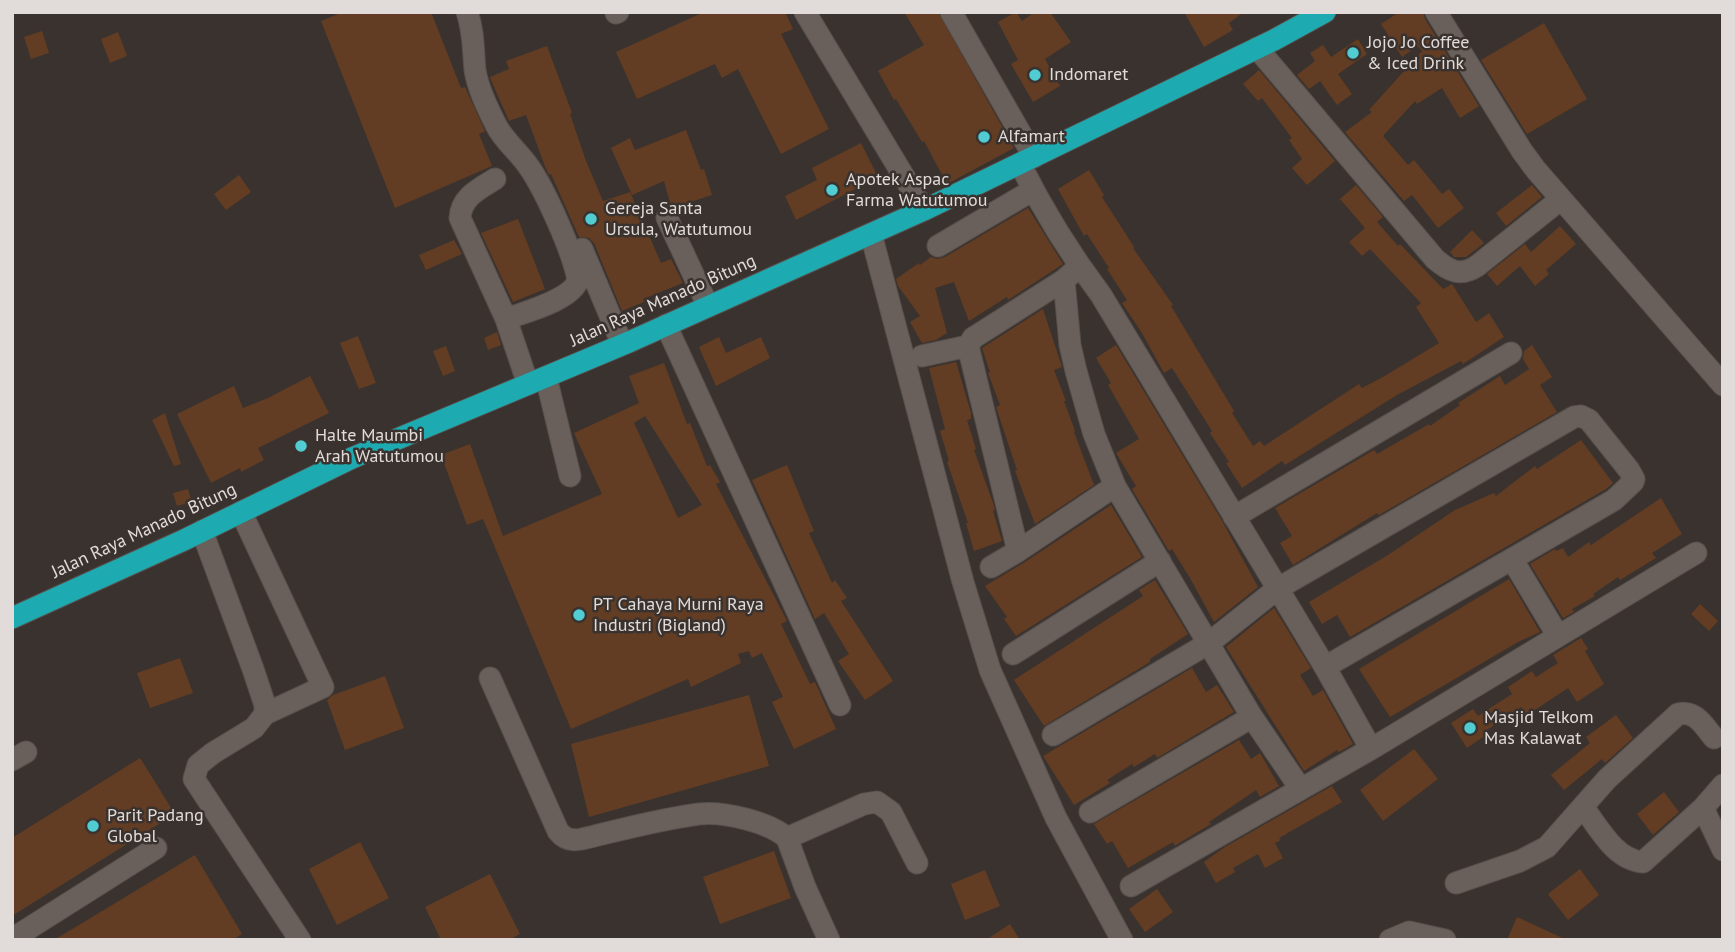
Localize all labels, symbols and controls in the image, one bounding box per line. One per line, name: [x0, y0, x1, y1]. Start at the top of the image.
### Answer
place label: Jojo Jo Coffee & Iced Drink: [1367, 32, 1469, 74]
marker: Jojo Jo Coffee & Iced Drink: [1345, 45, 1361, 61]
place label: Indomaret: [1049, 64, 1128, 86]
marker: Indomaret: [1027, 67, 1043, 83]
place label: Alfamart: [998, 126, 1065, 148]
marker: Alfamart: [976, 129, 992, 145]
place label: Apotek Aspac Farma Watutumou: [846, 169, 987, 212]
marker: Apotek Aspac Farma Watutumou: [824, 182, 840, 198]
place label: Gereja Santa Ursula, Watutumou: [605, 198, 752, 241]
marker: Gereja Santa Ursula, Watutumou: [583, 211, 599, 227]
street label: Jalan Raya Manado Bitung: [567, 250, 759, 352]
place label: Halte Maumbi Arah Watutumou: [315, 425, 444, 467]
marker: Halte Maumbi Arah Watutumou: [293, 438, 309, 454]
street label: Jalan Raya Manado Bitung: [48, 479, 240, 583]
place label: PT Cahaya Murni Raya Industri (Bigland): [593, 594, 764, 636]
marker: PT Cahaya Murni Raya Industri (Bigland): [571, 607, 587, 623]
place label: Masjid Telkom Mas Kalawat: [1484, 707, 1594, 750]
marker: Masjid Telkom Mas Kalawat: [1462, 720, 1478, 736]
place label: Parit Padang Global: [107, 805, 204, 848]
marker: Parit Padang Global: [85, 818, 101, 834]

